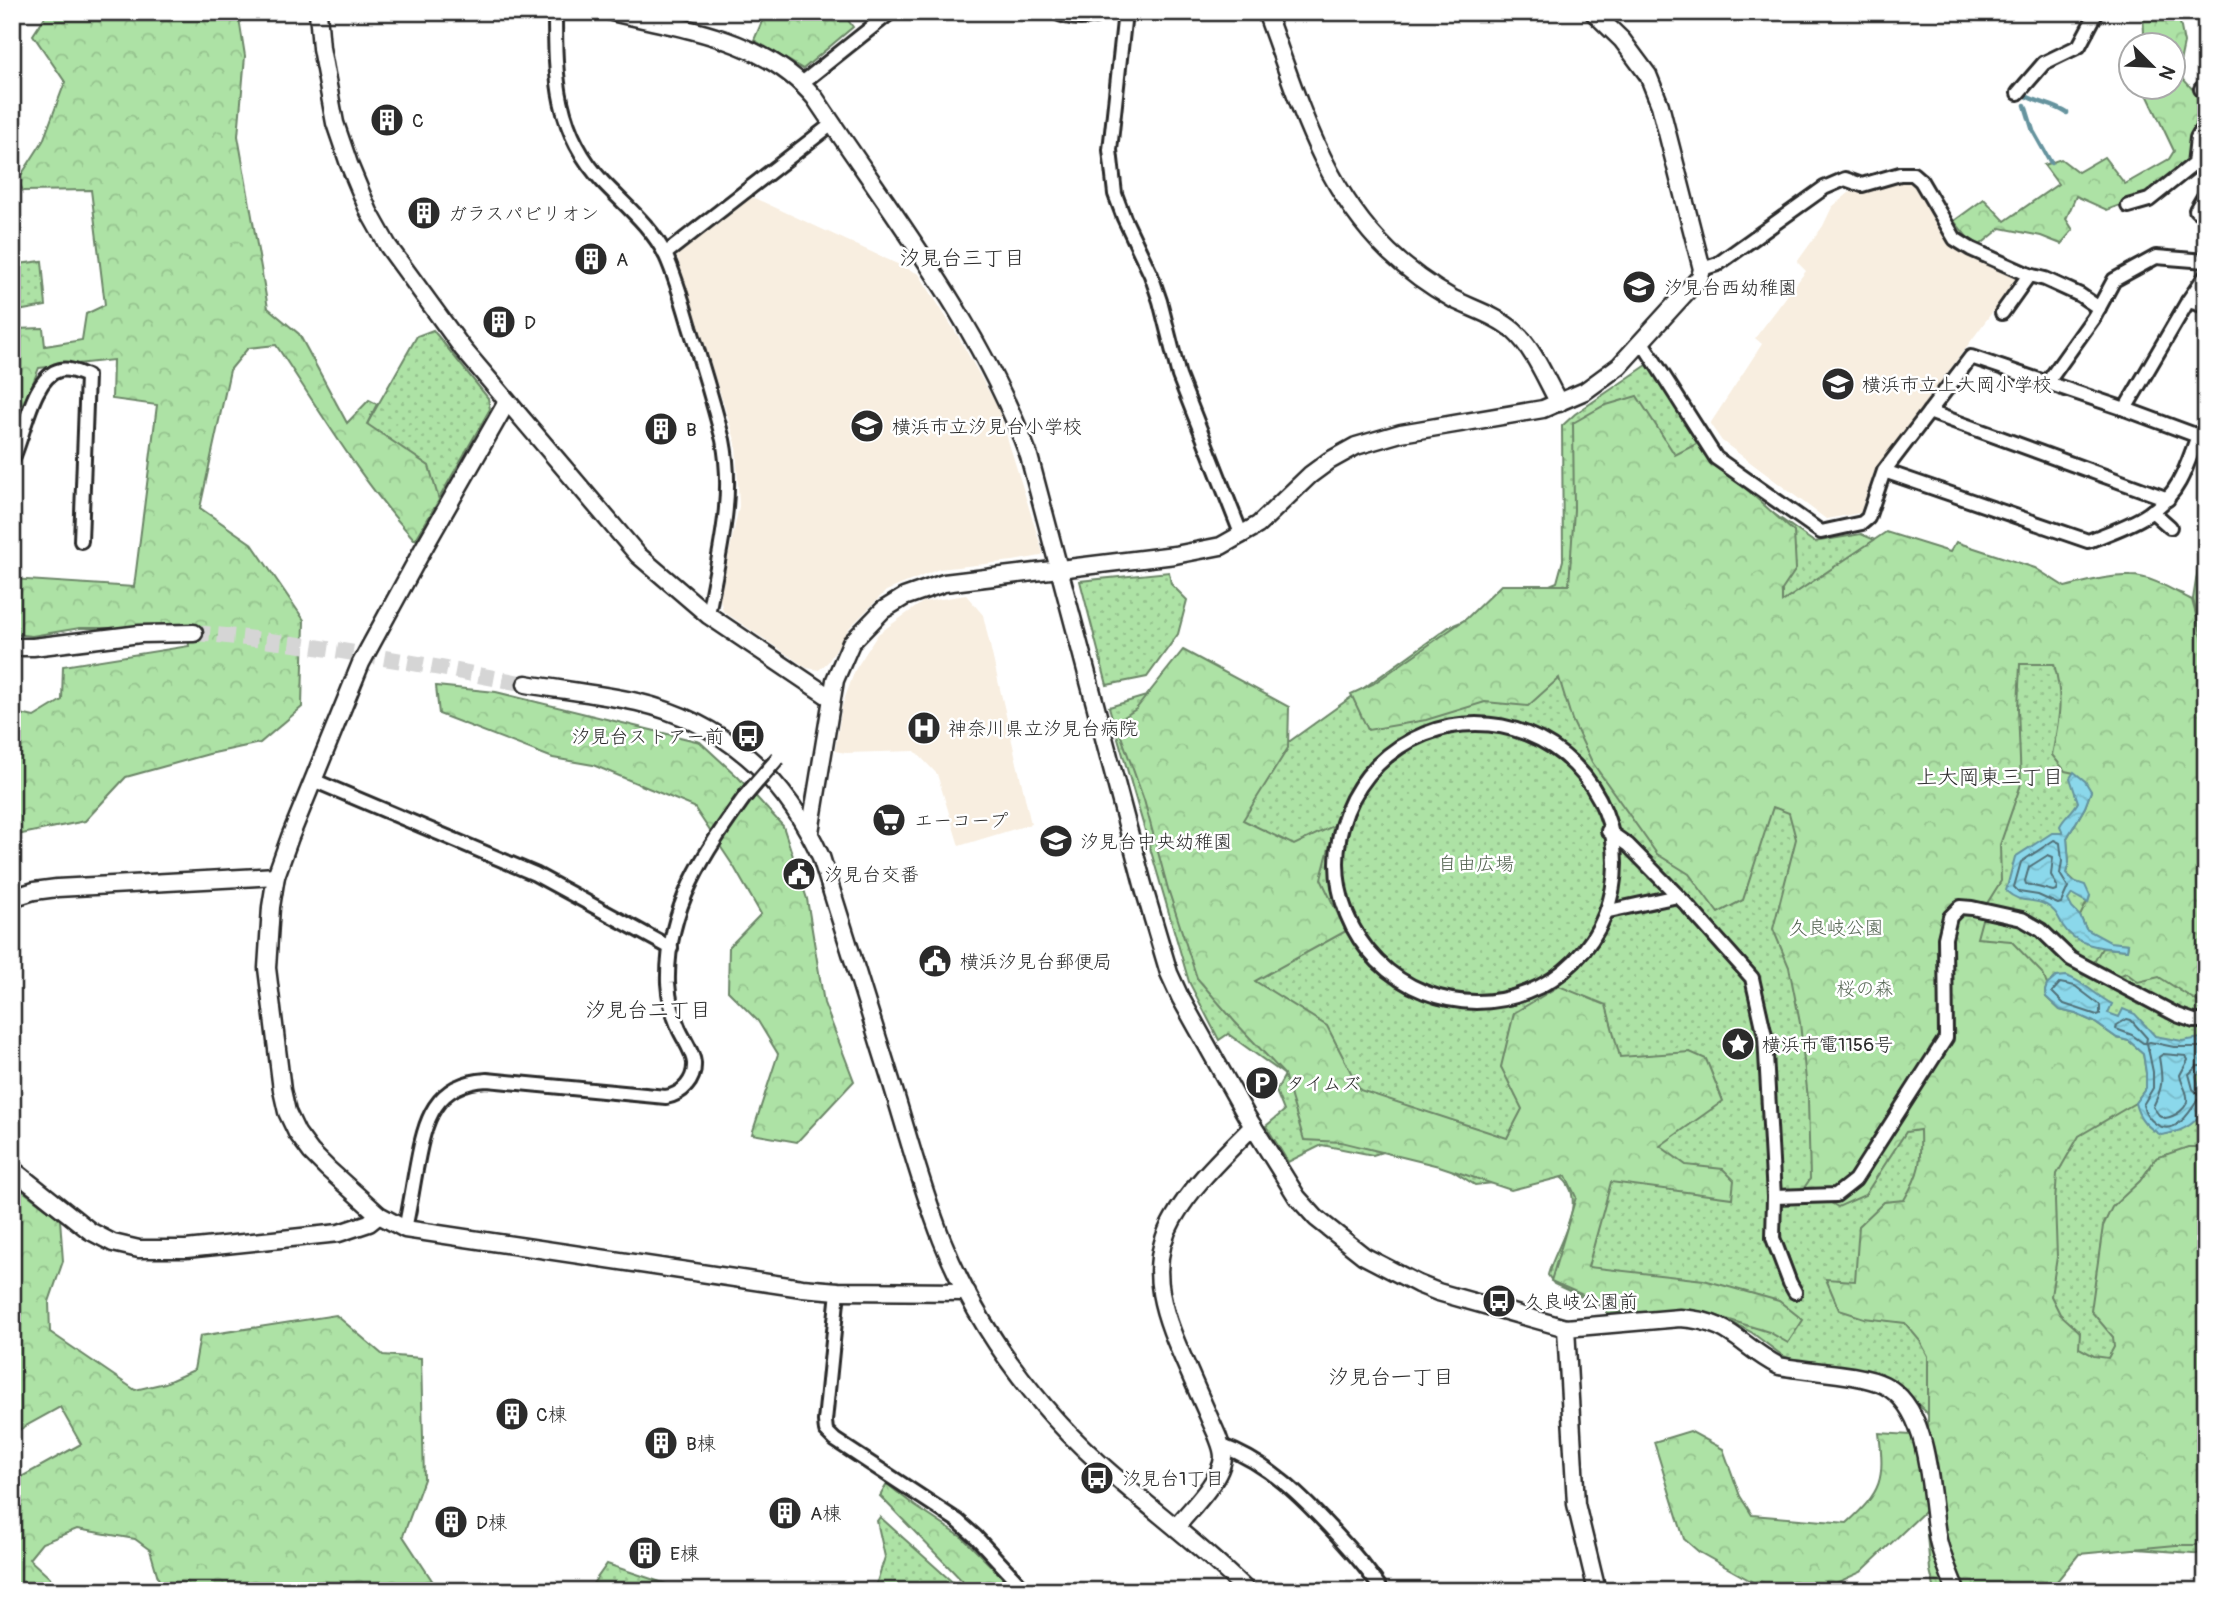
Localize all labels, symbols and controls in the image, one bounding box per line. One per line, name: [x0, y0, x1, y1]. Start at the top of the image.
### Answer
north arrow: [2116, 32, 2186, 102]
text: N: [2153, 62, 2180, 83]
building icon: C: [368, 101, 406, 139]
place label: C: [412, 109, 424, 133]
building icon: ガラスパビリオン: [405, 194, 443, 232]
place label: ガラスパビリオン: [448, 202, 599, 226]
building icon: A: [572, 240, 610, 278]
district label: 汐見台三丁目: [899, 245, 1025, 272]
place label: A: [616, 248, 628, 272]
school or university icon: 汐見台西幼稚園: [1620, 268, 1658, 306]
place label: 汐見台西幼稚園: [1664, 276, 1797, 300]
building icon: D: [480, 303, 518, 341]
place label: D: [524, 311, 536, 335]
school or university icon: 横浜市立上大岡小学校: [1819, 365, 1857, 403]
place label: 横浜市立上大岡小学校: [1862, 373, 2052, 397]
school or university icon: 横浜市立汐見台小学校: [848, 407, 886, 445]
building icon: B: [642, 410, 680, 448]
place label: 横浜市立汐見台小学校: [892, 415, 1082, 439]
place label: B: [686, 418, 697, 442]
hospital icon: 神奈川県立汐見台病院: [905, 709, 943, 747]
bus stop icon: 汐見台ストアー前: [729, 717, 767, 755]
place label: 神奈川県立汐見台病院: [948, 717, 1138, 741]
place label: 汐見台ストアー前: [571, 725, 724, 749]
district label: 上大岡東三丁目: [1917, 764, 2064, 791]
supermarket icon: エーコープ: [870, 801, 908, 839]
place label: エーコープ: [914, 809, 1008, 833]
school or university icon: 汐見台中央幼稚園: [1037, 822, 1075, 860]
place label: 汐見台中央幼稚園: [1080, 830, 1232, 854]
park label: 自由広場: [1438, 852, 1514, 876]
public building icon: 汐見台交番: [780, 855, 818, 893]
place label: 汐見台交番: [824, 863, 919, 887]
park label: 久良岐公園: [1788, 916, 1884, 940]
public building icon: 横浜汐見台郵便局: [916, 942, 954, 980]
place label: 横浜汐見台郵便局: [960, 950, 1112, 974]
park label: 桜の森: [1836, 977, 1894, 1001]
district label: 汐見台二丁目: [585, 997, 711, 1024]
place icon: 横浜市電1156号: [1719, 1025, 1757, 1063]
place label: 横浜市電1156号: [1762, 1033, 1893, 1057]
parking icon: タイムズ: [1243, 1064, 1281, 1102]
place label: タイムズ: [1286, 1072, 1360, 1096]
bus stop icon: 久良岐公園前: [1480, 1282, 1518, 1320]
place label: 久良岐公園前: [1524, 1290, 1638, 1314]
district label: 汐見台一丁目: [1328, 1364, 1454, 1391]
building icon: C棟: [493, 1395, 531, 1433]
place label: C棟: [536, 1403, 567, 1427]
building icon: B棟: [642, 1424, 680, 1462]
place label: B棟: [686, 1432, 716, 1456]
bus stop icon: 汐見台1丁目: [1078, 1459, 1116, 1497]
place label: 汐見台1丁目: [1122, 1467, 1224, 1491]
building icon: A棟: [766, 1494, 804, 1532]
place label: A棟: [810, 1502, 841, 1526]
building icon: D棟: [432, 1503, 470, 1541]
place label: D棟: [476, 1511, 507, 1535]
building icon: E棟: [626, 1534, 664, 1572]
place label: E棟: [670, 1542, 699, 1566]

